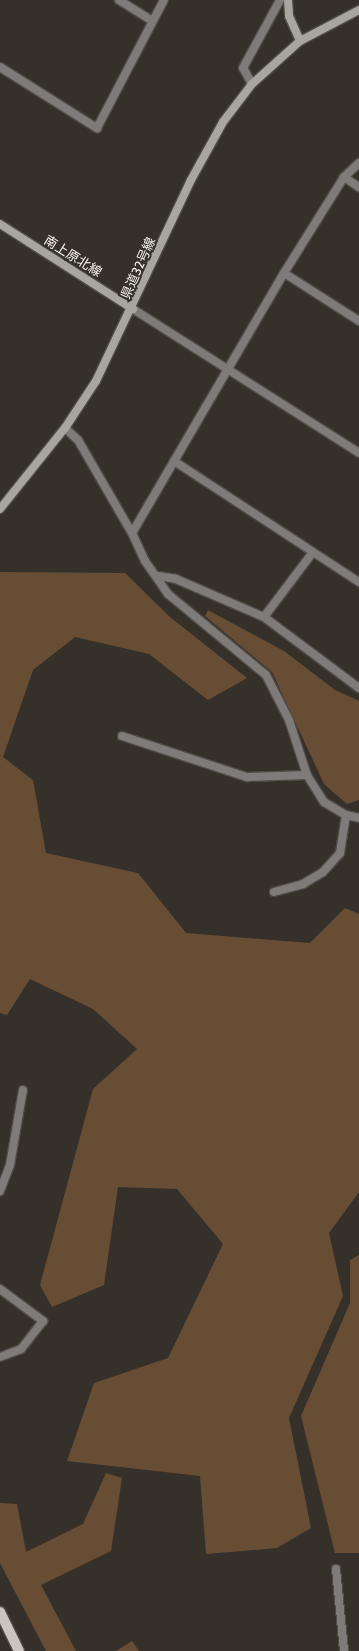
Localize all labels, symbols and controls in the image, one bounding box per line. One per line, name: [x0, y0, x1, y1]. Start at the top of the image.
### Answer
street label: 南上原北線: [41, 232, 105, 280]
street label: 県道32号線: [117, 235, 159, 301]

